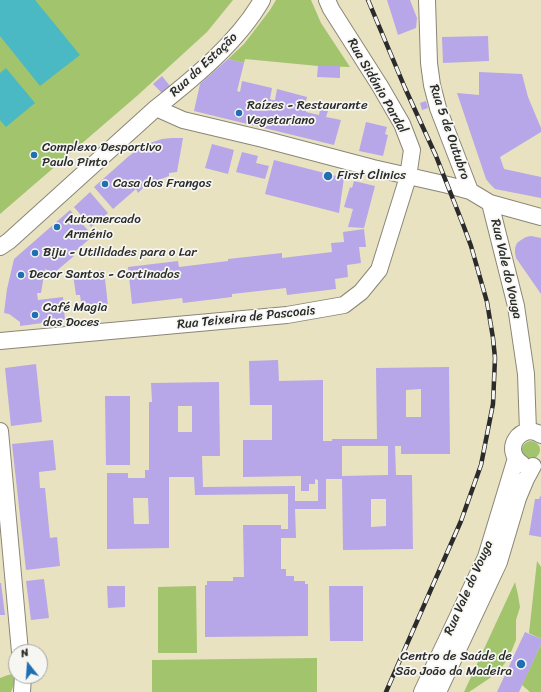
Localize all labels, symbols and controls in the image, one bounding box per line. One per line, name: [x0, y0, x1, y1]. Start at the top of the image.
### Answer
street label: Rua da Estação: [167, 30, 241, 100]
street label: Rua Sidónio Pardal: [343, 36, 411, 136]
street label: Rua 5 de Outubro: [425, 82, 473, 182]
place label: Raízes - Restaurante Vegetariano: [247, 98, 368, 129]
marker: Raízes - Restaurante Vegetariano: [234, 108, 244, 118]
place label: Complexo Desportivo Paulo Pinto: [42, 140, 162, 171]
marker: Complexo Desportivo Paulo Pinto: [29, 150, 39, 160]
place label: First Clinics: [337, 168, 406, 184]
marker: First Clinics: [322, 170, 334, 182]
place label: Casa dos Frangos: [113, 176, 211, 192]
marker: Casa dos Frangos: [100, 179, 110, 189]
place label: Automercado Arménio: [65, 212, 141, 243]
street label: Rua Vale do Vouga: [487, 218, 525, 320]
marker: Automercado Arménio: [52, 222, 62, 232]
place label: Biju - Utilidades para o Lar: [43, 245, 197, 261]
marker: Biju - Utilidades para o Lar: [30, 248, 40, 258]
place label: Decor Santos - Cortinados: [29, 267, 180, 283]
marker: Decor Santos - Cortinados: [16, 270, 26, 280]
place label: Café Magia dos Doces: [43, 300, 107, 331]
street label: Rua Teixeira de Pascoais: [176, 303, 316, 333]
marker: Café Magia dos Doces: [30, 310, 40, 320]
street label: Rua Vale do Vouga: [441, 538, 497, 638]
text: N: [18, 643, 31, 663]
north arrow: [8, 644, 48, 684]
place label: Centro de Saúde de São João da Madeira: [395, 649, 512, 680]
marker: Centro de Saúde de São João da Madeira: [515, 658, 527, 670]

